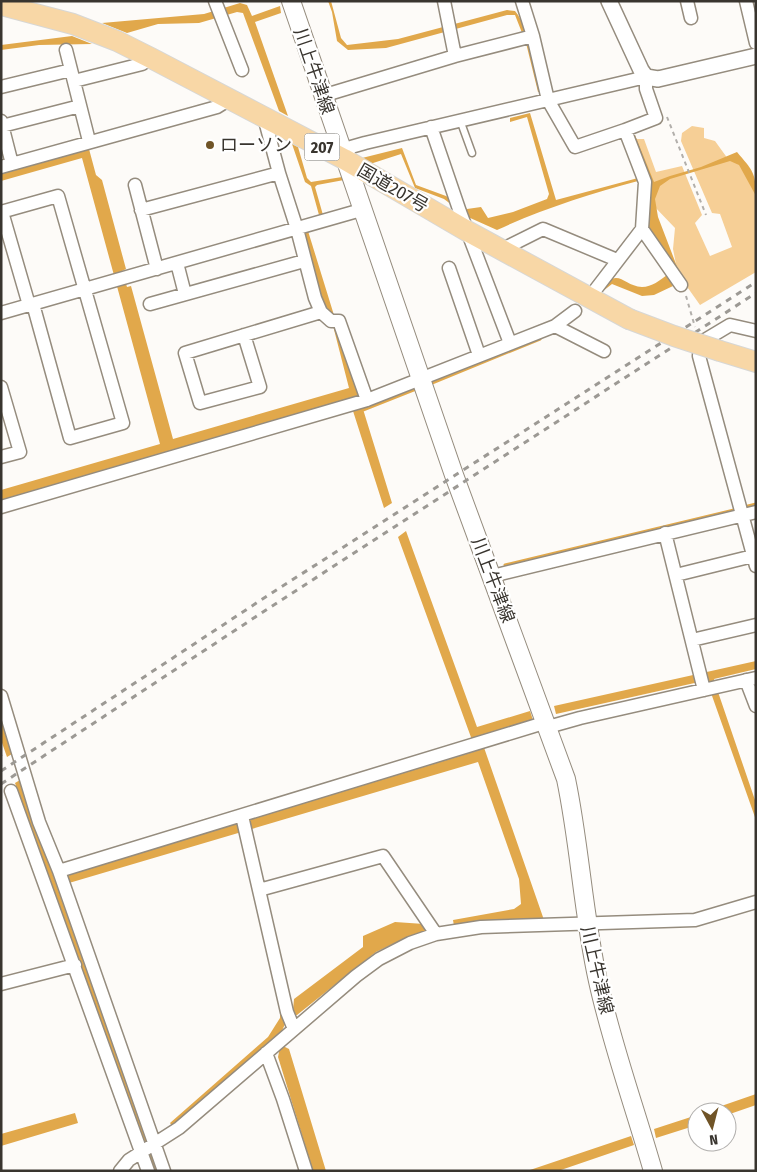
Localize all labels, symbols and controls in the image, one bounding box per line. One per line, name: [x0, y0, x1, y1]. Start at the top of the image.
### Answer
street label: 川上牛津線: [289, 25, 339, 117]
place label: ローソン: [220, 134, 292, 156]
road number: 207: [304, 134, 340, 160]
marker: ローソン: [204, 139, 216, 151]
street label: 国道207号: [354, 159, 432, 217]
street label: 川上牛津線: [467, 534, 519, 626]
street label: 川上牛津線: [576, 924, 618, 1016]
north arrow: [687, 1102, 737, 1152]
text: N: [708, 1130, 719, 1148]

